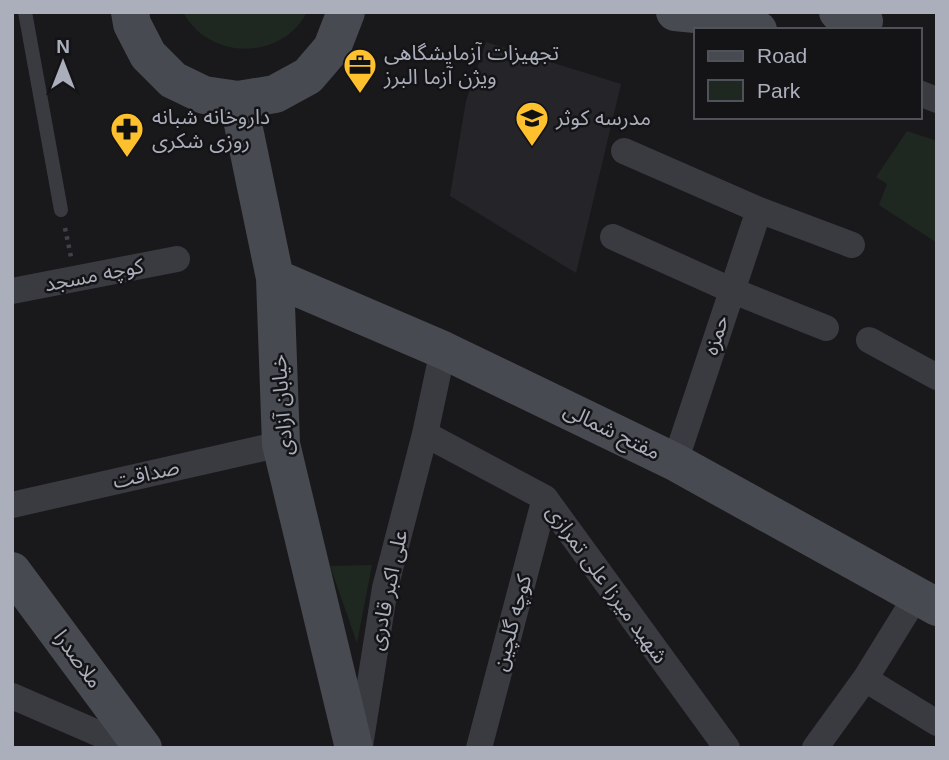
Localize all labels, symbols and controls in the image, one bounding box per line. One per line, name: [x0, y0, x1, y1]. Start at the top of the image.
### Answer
north arrow: [28, 28, 98, 98]
legend: [694, 28, 921, 119]
text: N: [56, 36, 70, 57]
place label: تجهیزات آزمایشگاهی ویژن آزما البرز: [383, 41, 559, 89]
text: Road: [757, 44, 807, 67]
office icon: تجهیزات آزمایشگاهی ویژن آزما البرز: [341, 46, 379, 95]
text: Park: [757, 79, 801, 102]
school or university icon: مدرسه کوثر: [513, 99, 551, 148]
place label: داروخانه شبانه روزی شکری: [152, 105, 270, 153]
place label: مدرسه کوثر: [555, 106, 651, 130]
pharmacy icon: داروخانه شبانه روزی شکری: [108, 110, 146, 159]
street label: کوچه مسجد: [42, 254, 146, 297]
street label: حمزه: [698, 312, 734, 358]
street label: خیابان آزادی: [266, 354, 298, 456]
street label: مفتح شمالی: [559, 397, 664, 467]
street label: صداقت: [110, 455, 181, 492]
street label: شهید میرزا علی تمرازی: [541, 500, 673, 668]
street label: علی اکبر قادری: [364, 528, 412, 652]
street label: کوچه گلچین: [488, 572, 537, 674]
street label: ملاصدرا: [49, 625, 107, 693]

